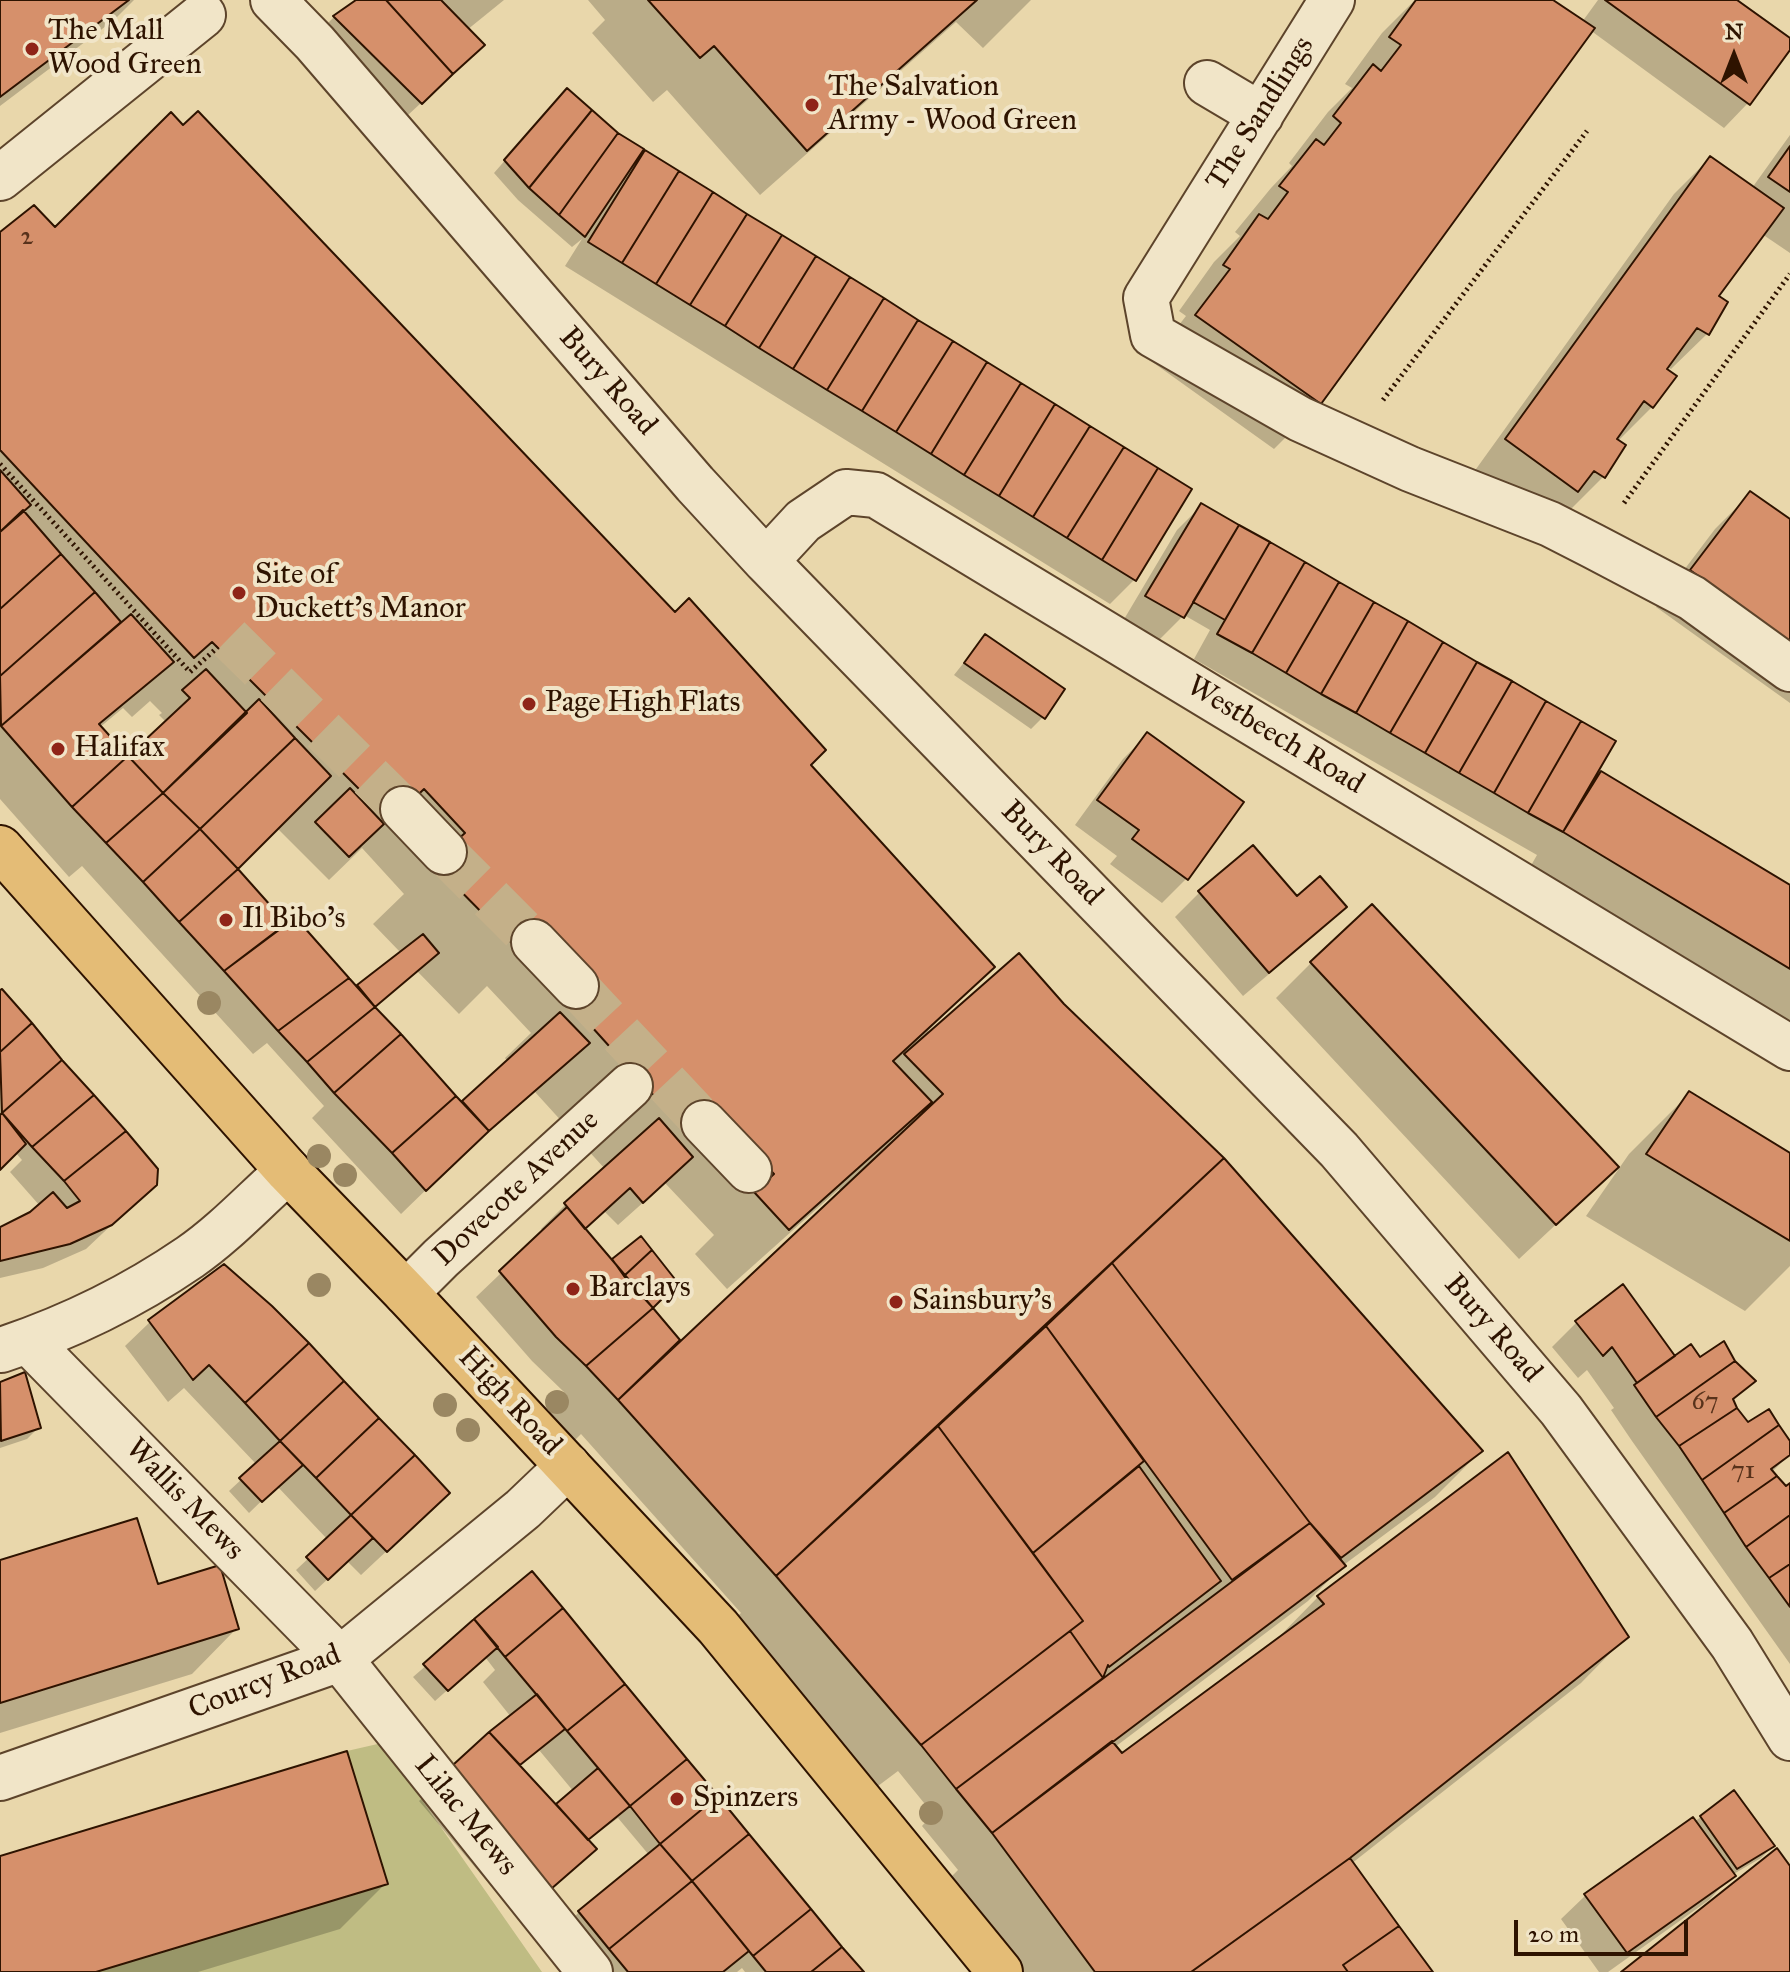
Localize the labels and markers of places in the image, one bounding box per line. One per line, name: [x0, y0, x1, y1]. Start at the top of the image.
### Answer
place label: The Mall Wood Green: [48, 14, 202, 84]
marker: The Mall Wood Green: [23, 40, 41, 58]
place label: The Salvation Army - Wood Green: [828, 70, 1077, 140]
marker: The Salvation Army - Wood Green: [803, 96, 821, 114]
place label: Site of Duckett's Manor: [255, 558, 466, 628]
marker: Site of Duckett's Manor: [230, 584, 248, 602]
place label: Page High Flats: [545, 686, 741, 722]
marker: Page High Flats: [520, 695, 538, 713]
place label: Halifax: [74, 731, 165, 767]
marker: Halifax: [49, 740, 67, 758]
place label: Il Bibo's: [242, 902, 345, 938]
marker: Il Bibo's: [217, 911, 235, 929]
place label: Barclays: [589, 1271, 691, 1307]
marker: Barclays: [564, 1280, 582, 1298]
place label: Sainsbury's: [912, 1284, 1052, 1320]
marker: Sainsbury's: [887, 1293, 905, 1311]
place label: Spinzers: [693, 1781, 798, 1817]
marker: Spinzers: [668, 1790, 686, 1808]

